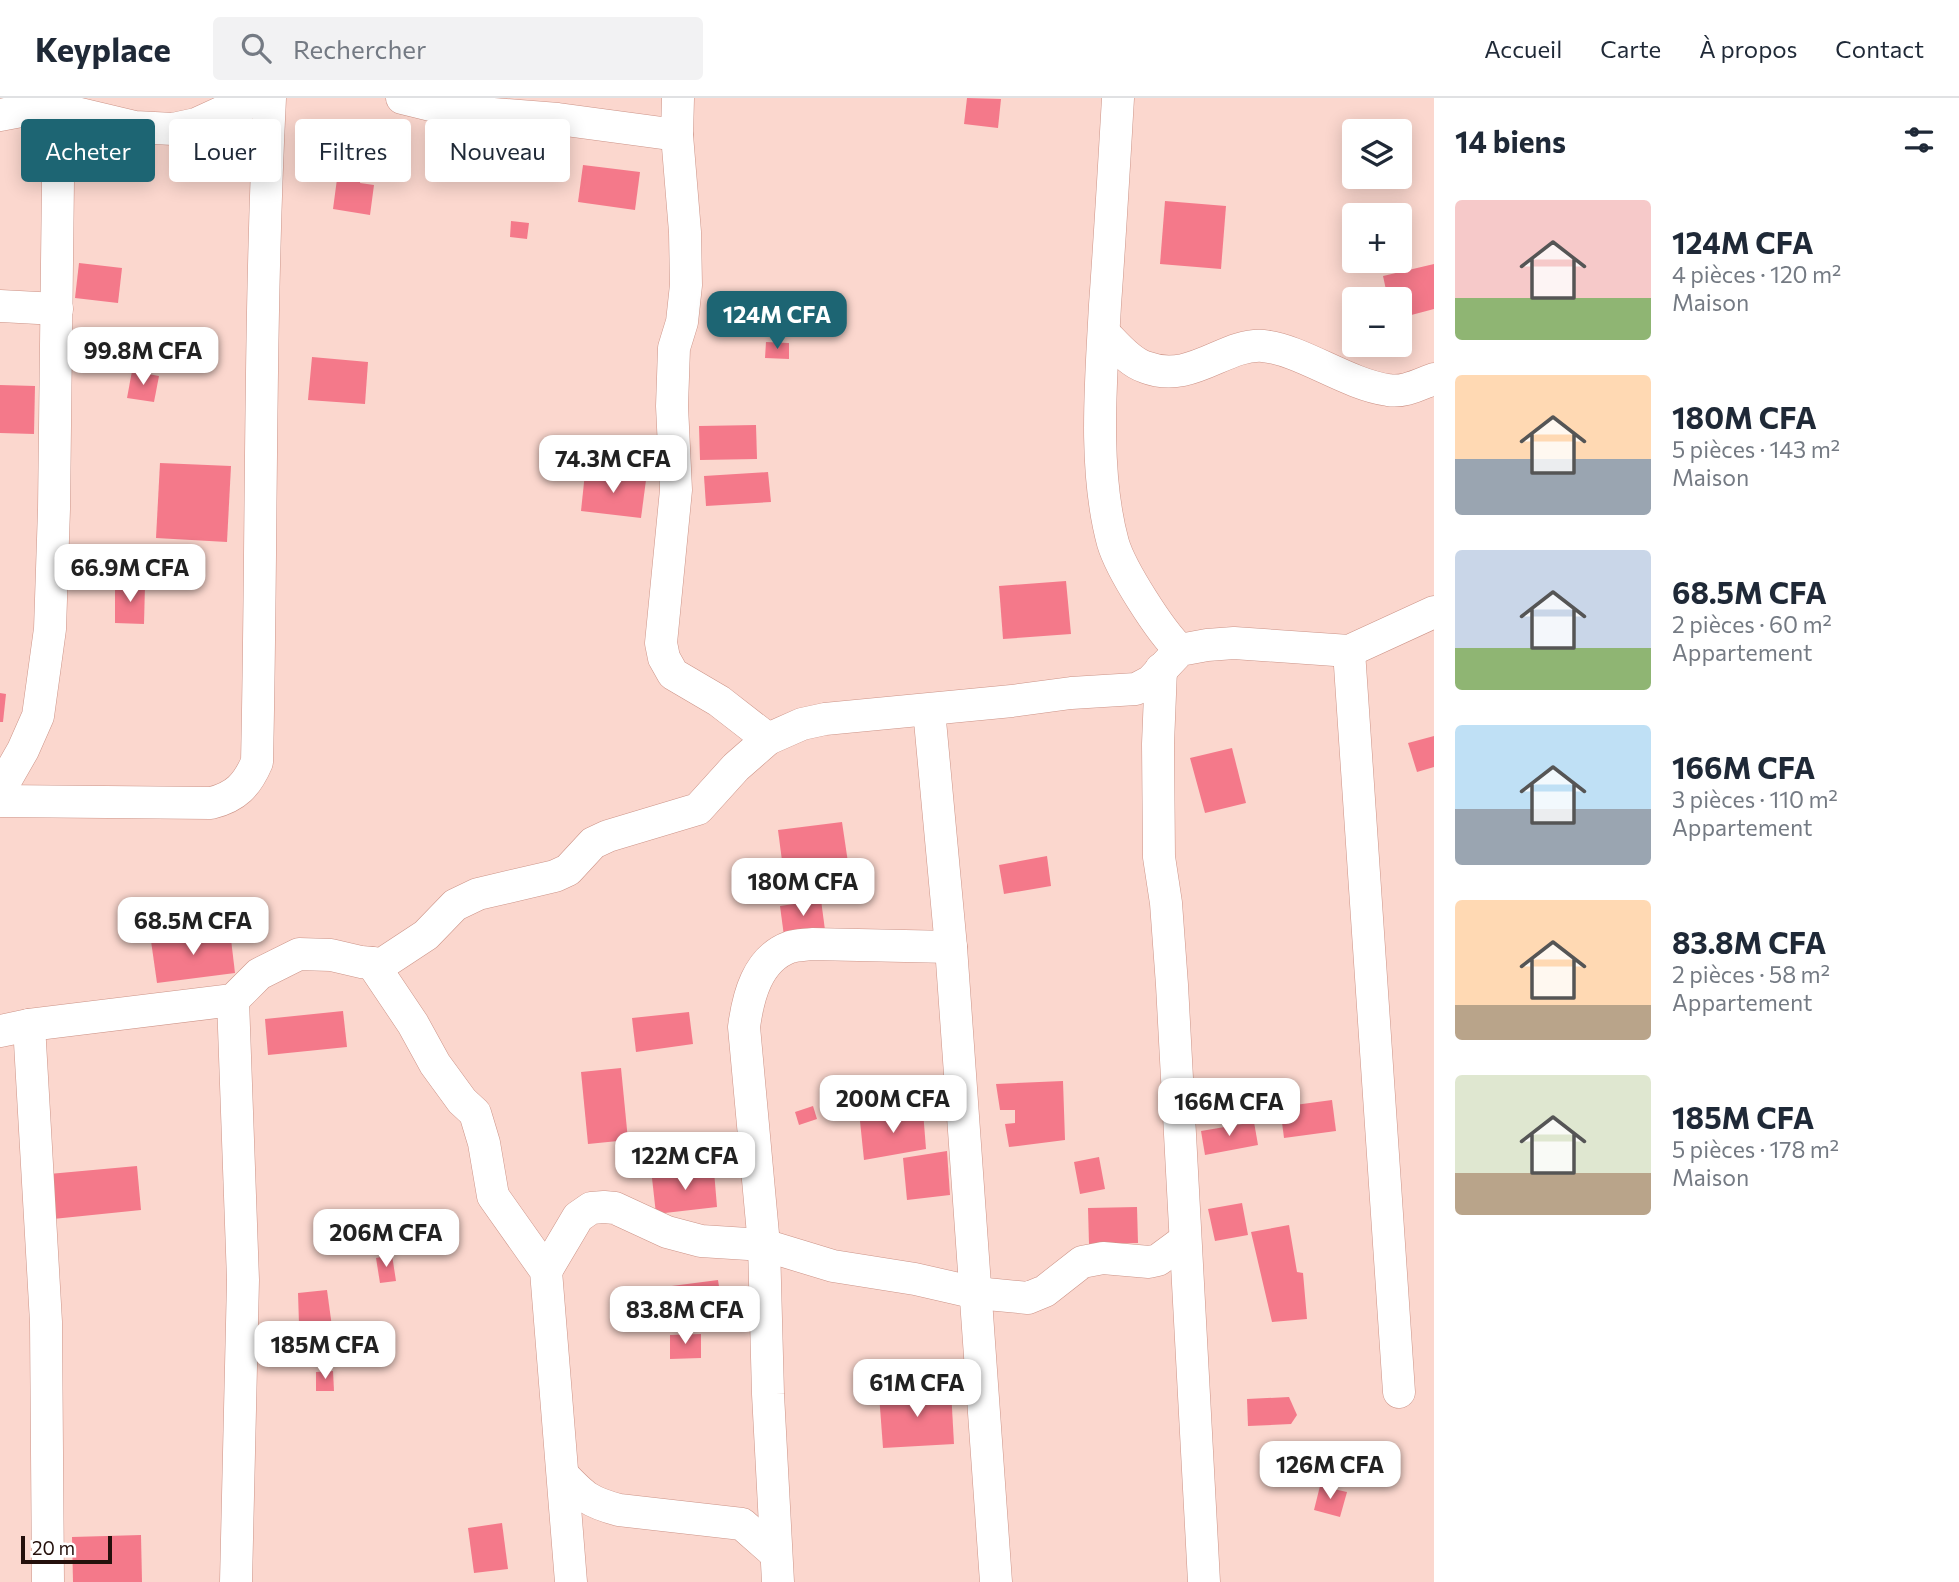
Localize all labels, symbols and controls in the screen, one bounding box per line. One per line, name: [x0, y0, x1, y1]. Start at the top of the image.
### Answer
search box: [213, 17, 703, 80]
text: Keyplace: [35, 28, 171, 69]
icon: search: [237, 29, 275, 67]
text: Rechercher: [293, 33, 426, 64]
text: Accueil: [1484, 34, 1562, 63]
text: Carte: [1600, 34, 1661, 63]
text: À propos: [1699, 34, 1797, 63]
text: Contact: [1835, 34, 1924, 63]
chip: Acheter: [21, 119, 155, 182]
chip: Louer: [169, 119, 281, 182]
chip: Filtres: [295, 119, 411, 182]
chip: Nouveau: [425, 119, 570, 182]
map controls: [1342, 119, 1412, 357]
button: layers: [1342, 119, 1412, 189]
icon: filters: [1900, 121, 1938, 159]
text: 14 biens: [1455, 122, 1566, 159]
button: +: [1342, 203, 1412, 273]
text: 124M CFA: [1672, 223, 1813, 260]
icon: home: [1511, 228, 1595, 312]
text: 4 pièces · 120 m²: [1672, 260, 1841, 288]
button: −: [1342, 287, 1412, 357]
text: Maison: [1672, 288, 1749, 316]
pin: 124M CFA: [705, 292, 849, 351]
text: 124M CFA: [723, 300, 831, 328]
pin: 99.8M CFA: [63, 328, 223, 387]
text: 99.8M CFA: [83, 336, 203, 364]
text: 180M CFA: [1672, 398, 1817, 435]
icon: home: [1511, 403, 1595, 487]
text: 5 pièces · 143 m²: [1672, 435, 1840, 463]
pin: 74.3M CFA: [533, 436, 693, 495]
text: 74.3M CFA: [555, 444, 671, 472]
text: Maison: [1672, 463, 1749, 491]
pin: 66.9M CFA: [50, 545, 210, 604]
text: 66.9M CFA: [70, 553, 190, 581]
text: 68.5M CFA: [1672, 573, 1827, 610]
icon: home: [1511, 578, 1595, 662]
text: 2 pièces · 60 m²: [1672, 610, 1832, 638]
text: Appartement: [1672, 638, 1813, 666]
text: 166M CFA: [1672, 748, 1815, 785]
icon: home: [1511, 753, 1595, 837]
text: 3 pièces · 110 m²: [1672, 785, 1838, 813]
text: Appartement: [1672, 813, 1813, 841]
pin: 180M CFA: [731, 858, 875, 918]
text: 180M CFA: [747, 867, 859, 895]
pin: 68.5M CFA: [113, 898, 273, 957]
text: 68.5M CFA: [134, 906, 252, 934]
text: 83.8M CFA: [1672, 923, 1826, 960]
icon: home: [1511, 928, 1595, 1012]
text: 2 pièces · 58 m²: [1672, 960, 1830, 988]
text: Appartement: [1672, 988, 1813, 1016]
pin: 200M CFA: [821, 1076, 965, 1135]
pin: 166M CFA: [1157, 1079, 1301, 1138]
text: 200M CFA: [836, 1084, 950, 1112]
text: 166M CFA: [1174, 1087, 1284, 1115]
text: 185M CFA: [1672, 1098, 1814, 1135]
icon: home: [1511, 1103, 1595, 1187]
pin: 122M CFA: [613, 1132, 757, 1192]
text: 5 pièces · 178 m²: [1672, 1135, 1839, 1163]
text: 122M CFA: [631, 1141, 739, 1169]
text: Maison: [1672, 1163, 1749, 1191]
pin: 206M CFA: [314, 1210, 458, 1269]
text: 206M CFA: [329, 1218, 443, 1246]
pin: 83.8M CFA: [605, 1286, 765, 1346]
text: 83.8M CFA: [626, 1295, 744, 1323]
pin: 185M CFA: [253, 1322, 397, 1381]
text: 185M CFA: [270, 1330, 380, 1358]
pin: 61M CFA: [852, 1360, 982, 1419]
text: 61M CFA: [869, 1368, 965, 1396]
pin: 126M CFA: [1258, 1442, 1402, 1501]
text: 126M CFA: [1276, 1450, 1384, 1478]
scale bar: [21, 1533, 112, 1565]
text: 20 m: [32, 1536, 75, 1559]

